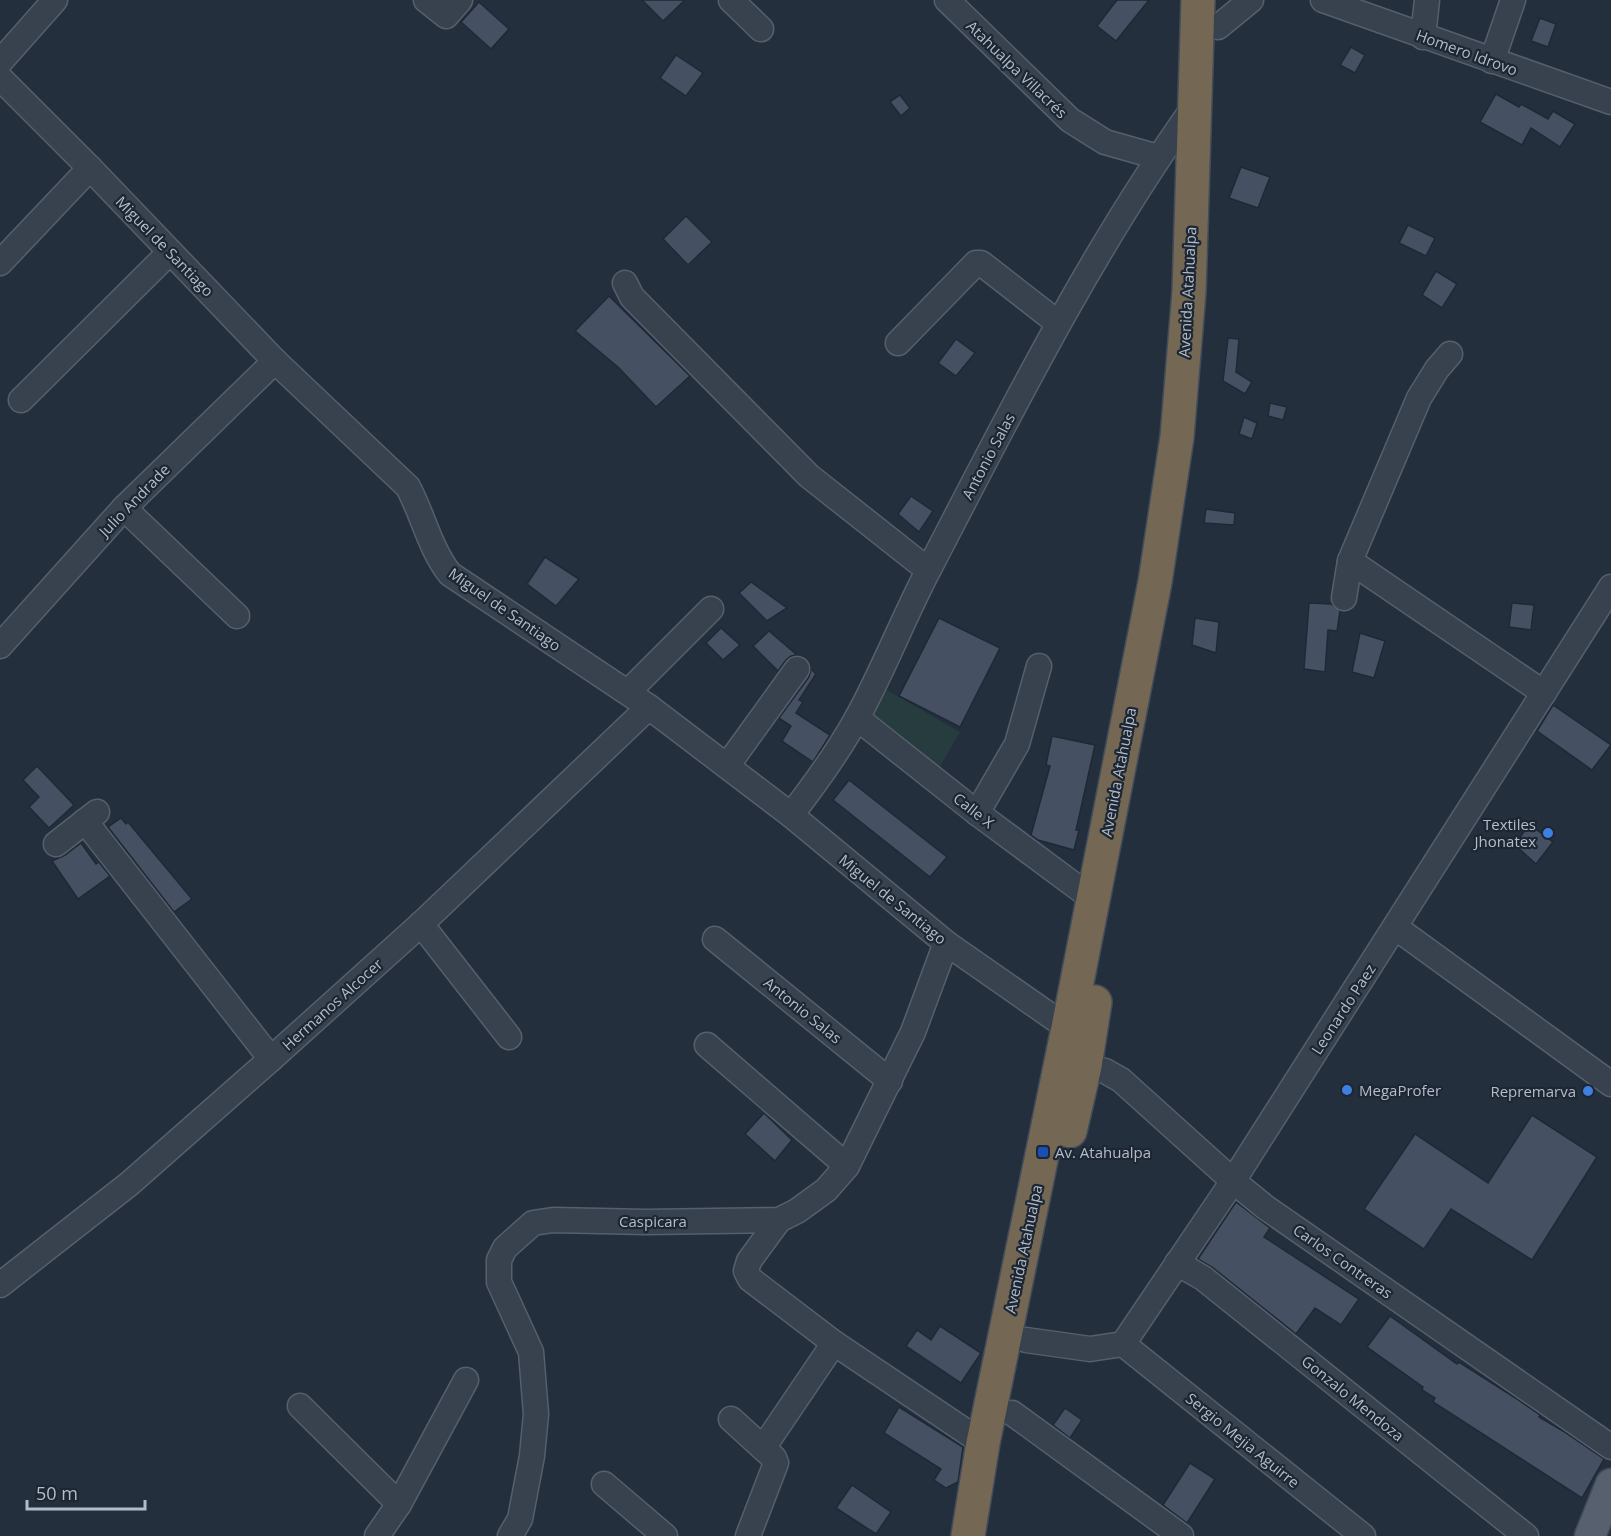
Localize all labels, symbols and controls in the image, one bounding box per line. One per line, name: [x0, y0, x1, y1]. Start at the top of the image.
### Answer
street label: Atahualpa Villacrés: [962, 16, 1072, 122]
street label: Homero Idrovo: [1414, 24, 1520, 80]
street label: Miguel de Santiago: [112, 191, 218, 301]
street label: Avenida Atahualpa: [1174, 226, 1200, 358]
street label: Antonio Salas: [957, 409, 1019, 503]
street label: Julio Andrade: [93, 459, 174, 542]
street label: Miguel de Santiago: [445, 563, 565, 655]
street label: Avenida Atahualpa: [1096, 706, 1140, 838]
street label: Calle X: [950, 788, 999, 832]
place label: Textiles Jhonatex: [1473, 814, 1536, 851]
marker: Textiles Jhonatex: [1541, 826, 1555, 840]
street label: Miguel de Santiago: [835, 849, 951, 949]
street label: Hermanos Alcocer: [278, 954, 386, 1054]
street label: Leonardo Paez: [1306, 960, 1380, 1058]
street label: Antonio Salas: [760, 972, 846, 1048]
place label: MegaProfer: [1359, 1080, 1441, 1100]
place label: Repremarva: [1490, 1081, 1576, 1101]
marker: MegaProfer: [1340, 1083, 1354, 1097]
marker: Repremarva: [1581, 1084, 1595, 1098]
place label: Av. Atahualpa: [1055, 1142, 1151, 1162]
marker: Av. Atahualpa: [1036, 1145, 1050, 1159]
street label: Avenida Atahualpa: [1000, 1183, 1046, 1315]
street label: Caspicara: [619, 1211, 687, 1231]
street label: Carlos Contreras: [1289, 1219, 1397, 1303]
street label: Gonzalo Mendoza: [1298, 1351, 1408, 1445]
street label: Sergio Mejia Aguirre: [1182, 1388, 1304, 1492]
scale bar: [27, 1473, 146, 1511]
text: 50 m: [36, 1481, 78, 1505]

